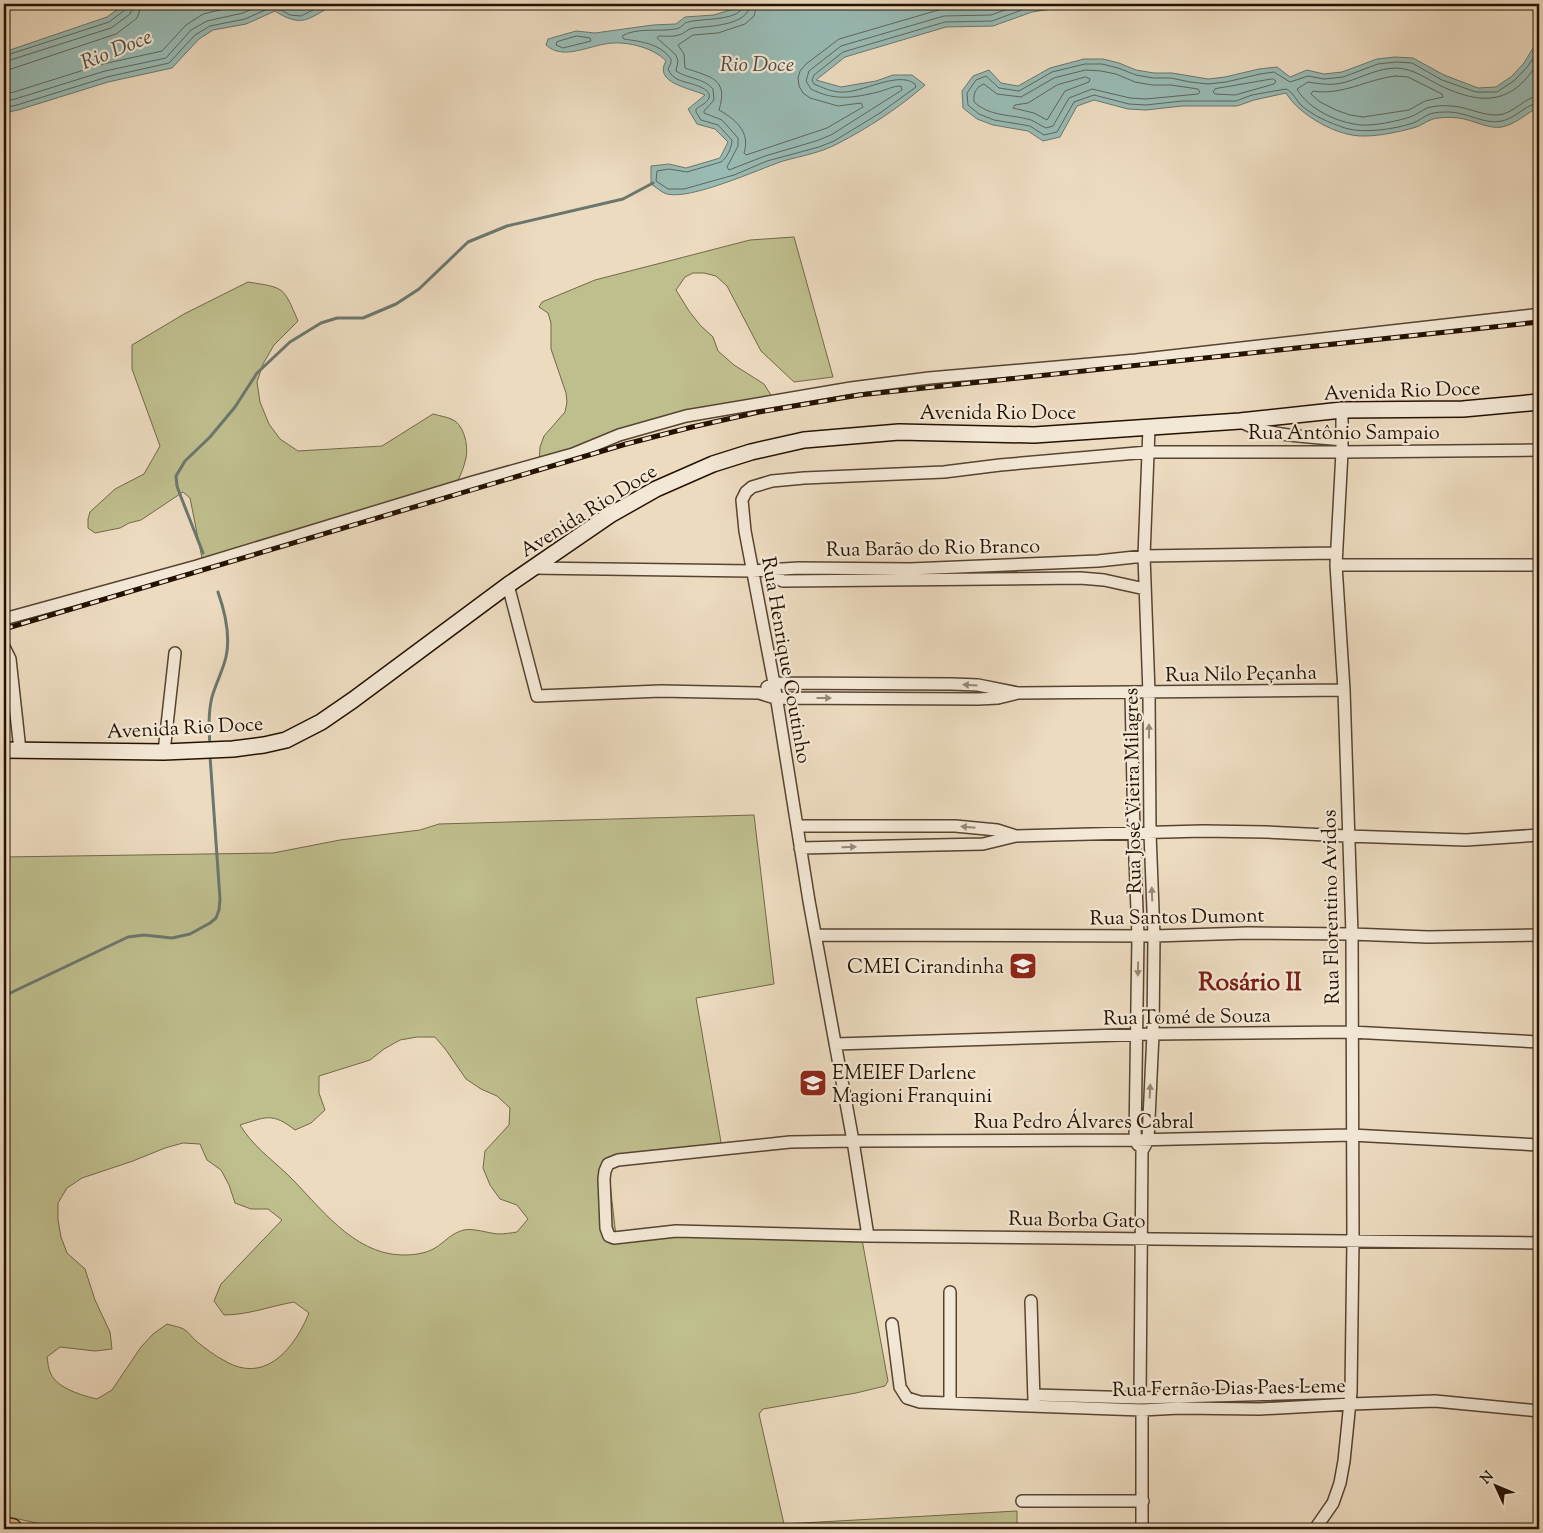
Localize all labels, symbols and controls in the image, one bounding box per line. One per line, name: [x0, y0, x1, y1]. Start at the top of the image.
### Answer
water label: Rio Doce: [77, 23, 157, 79]
water label: Rio Doce: [720, 51, 794, 81]
street label: Avenida Rio Doce: [1323, 375, 1481, 410]
street label: Avenida Rio Doce: [920, 400, 1076, 429]
street label: Rua Antônio Sampaio: [1248, 420, 1440, 449]
street label: Avenida Rio Doce: [515, 458, 664, 566]
street label: Rua Barão do Rio Branco: [826, 533, 1040, 566]
street label: Rua Henrique Coutinho: [752, 555, 817, 766]
street label: Rua Nilo Peçanha: [1165, 660, 1317, 691]
one-way arrow: [962, 681, 978, 689]
street label: Rua José Vieira Milagres: [1118, 687, 1151, 894]
one-way arrow: [816, 694, 832, 702]
street label: Avenida Rio Doce: [106, 711, 264, 748]
one-way arrow: [1145, 723, 1153, 739]
street label: Rua Florentino Avidos: [1316, 809, 1349, 1005]
one-way arrow: [960, 823, 976, 831]
one-way arrow: [841, 843, 857, 851]
one-way arrow: [1148, 886, 1156, 902]
street label: Rua Santos Dumont: [1090, 902, 1265, 935]
school or university icon: CMEI Cirandinha: [1008, 951, 1038, 981]
place label: CMEI Cirandinha: [847, 954, 1004, 983]
one-way arrow: [1133, 961, 1141, 977]
district label: Rosário II: [1198, 966, 1303, 1002]
street label: Rua Tomé de Souza: [1103, 1003, 1271, 1034]
place label: EMEIEF Darlene Magioni Franquini: [832, 1060, 992, 1112]
school or university icon: EMEIEF Darlene Magioni Franquini: [798, 1068, 828, 1098]
one-way arrow: [1147, 1083, 1155, 1099]
street label: Rua Pedro Álvares Cabral: [974, 1108, 1195, 1138]
street label: Rua Borba Gato: [1008, 1206, 1146, 1237]
street label: Rua Fernão Dias Paes Leme: [1112, 1373, 1346, 1406]
north arrow: [1470, 1460, 1520, 1510]
text: N: [1477, 1467, 1499, 1489]

